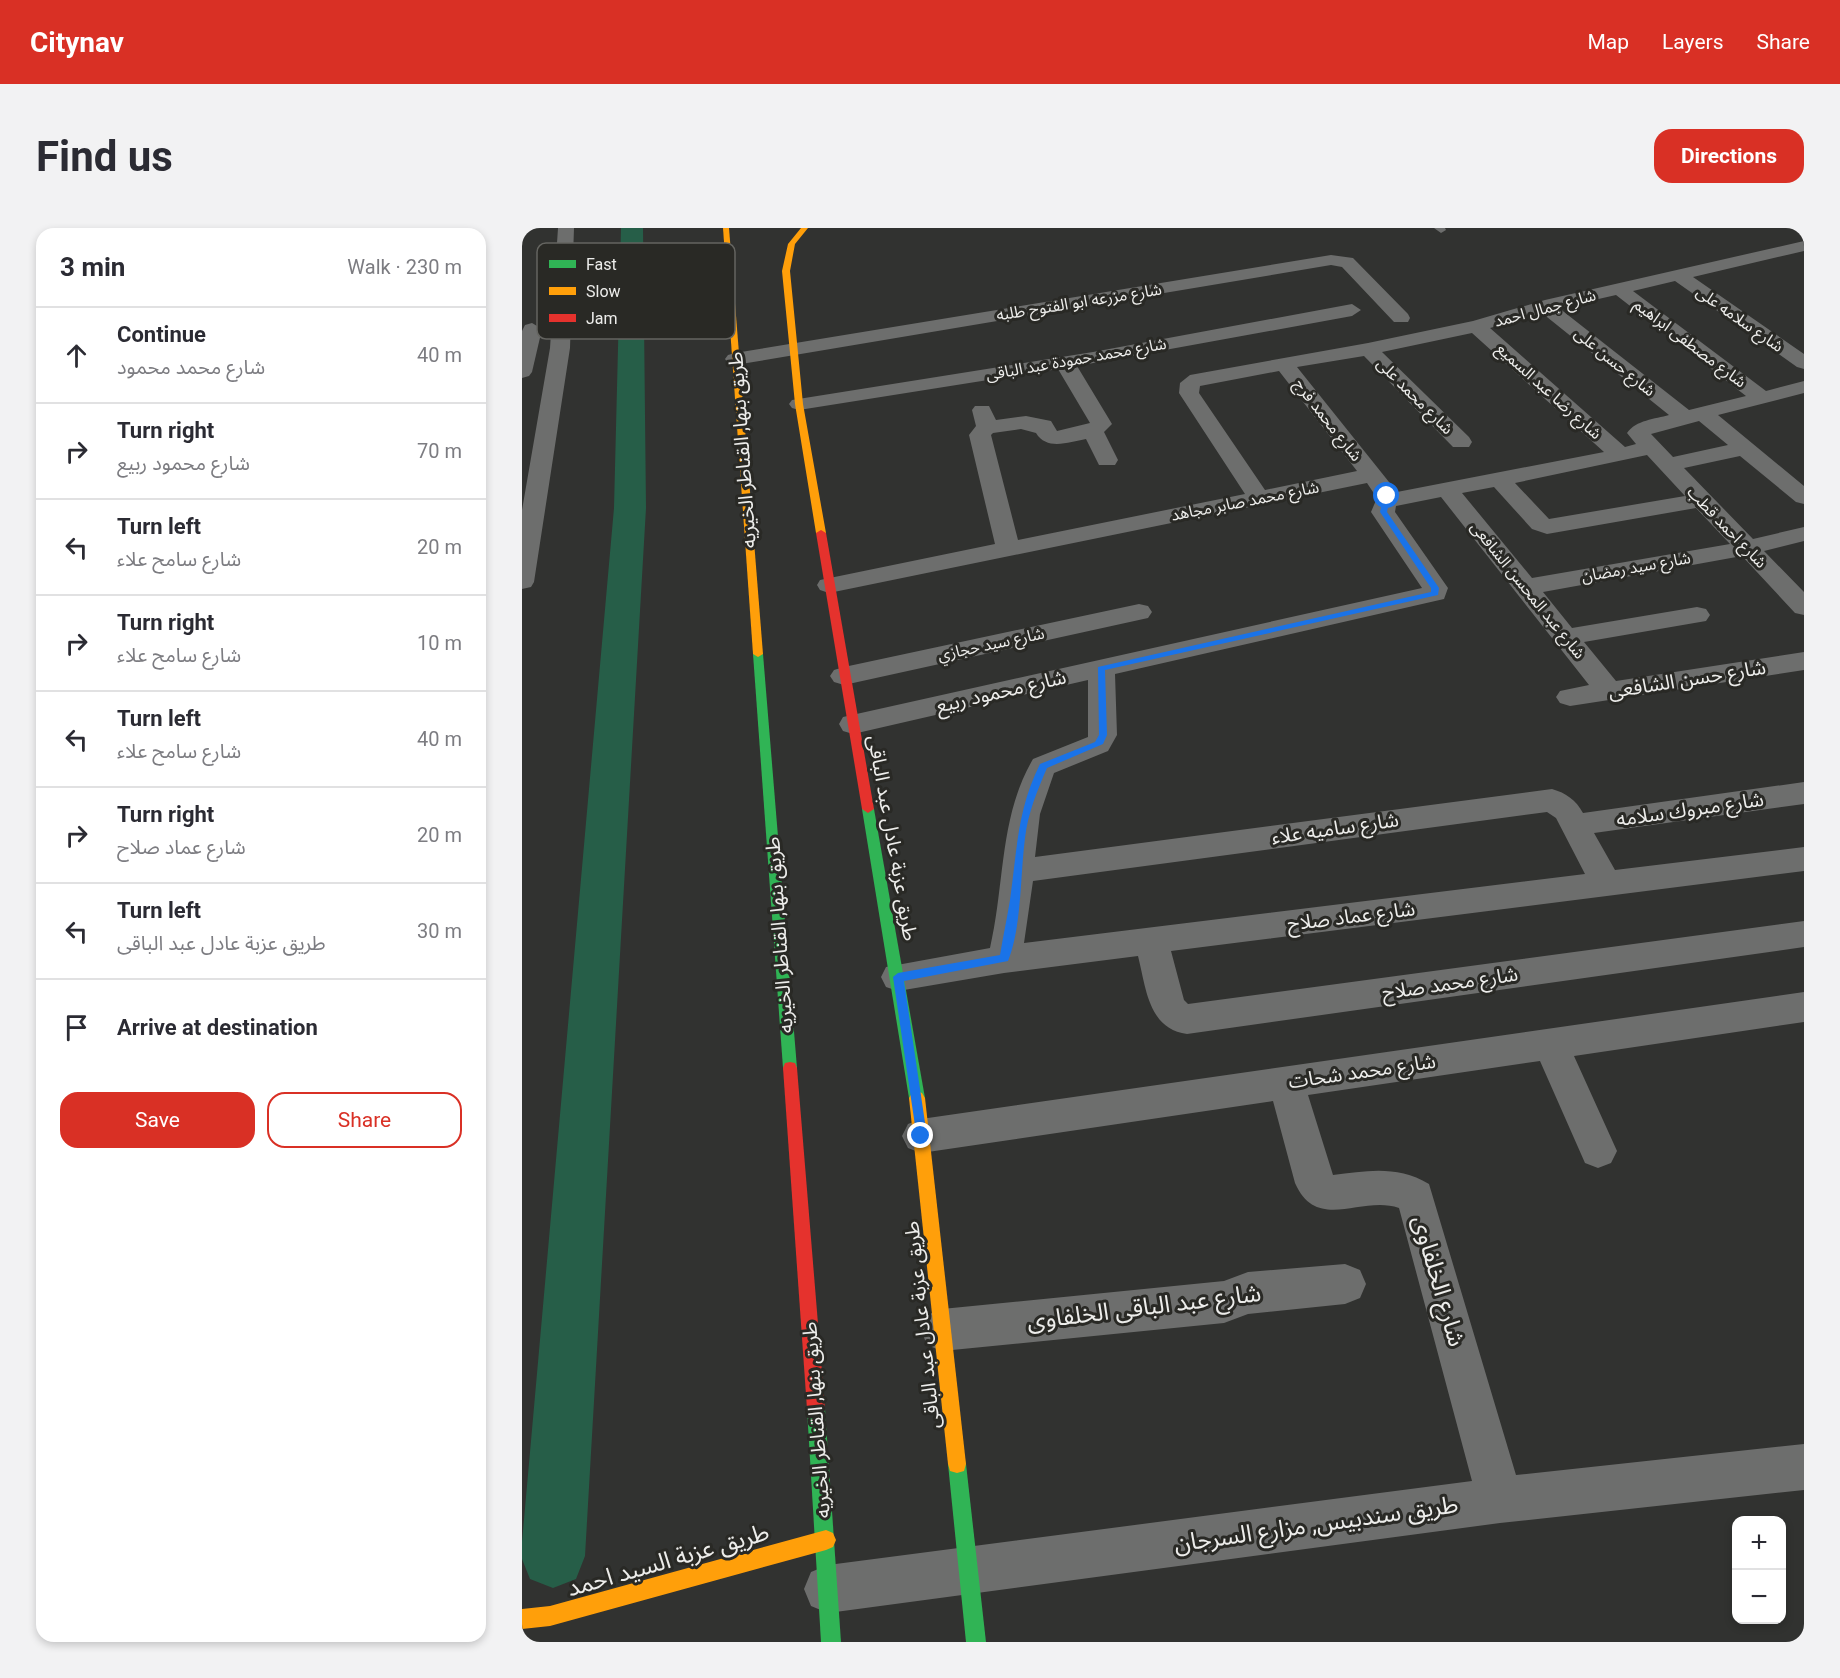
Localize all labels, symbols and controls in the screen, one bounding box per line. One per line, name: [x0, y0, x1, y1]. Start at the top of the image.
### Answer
text: Citynav: [30, 26, 124, 59]
text: Map: [1587, 30, 1629, 54]
text: Layers: [1662, 30, 1723, 54]
text: Share: [1756, 30, 1810, 54]
button: Directions: [1654, 129, 1804, 183]
text: Find us: [36, 132, 173, 181]
legend: [537, 243, 735, 339]
text: 3 min: [60, 252, 125, 282]
text: Walk · 230 m: [347, 255, 462, 279]
text: Fast: [586, 255, 617, 274]
street label: شارع مزرعه ابو الفتوح طلبه: [995, 280, 1164, 327]
text: Slow: [586, 282, 621, 301]
street label: شارع سلامه على: [1691, 282, 1787, 359]
street label: شارع جمال احمد: [1492, 285, 1599, 334]
street label: شارع مصطفى ابراهيم: [1628, 295, 1750, 394]
text: Jam: [586, 309, 618, 328]
text: Continue: [117, 322, 206, 347]
street label: شارع حسن على: [1569, 324, 1659, 403]
street label: شارع محمد حمودة عبد الباقى: [984, 334, 1168, 387]
icon: ahead: [60, 339, 93, 372]
street label: شارع رضا عبد السميع: [1491, 339, 1605, 445]
text: 40 m: [417, 343, 462, 367]
street label: طريق بنها, القناطر الخيريه: [723, 351, 762, 549]
street label: شارع محمد على: [1371, 354, 1457, 440]
text: شارع محمد محمود: [117, 355, 265, 379]
street label: شارع محمد فرج: [1288, 375, 1366, 467]
text: Turn right: [117, 418, 214, 443]
icon: right: [60, 435, 93, 468]
text: 70 m: [417, 439, 462, 463]
text: شارع محمود ربيع: [117, 451, 250, 475]
street label: شارع محمد صابر مجاهد: [1169, 477, 1321, 528]
route start: [1373, 482, 1399, 508]
street label: شارع احمد قطب: [1681, 482, 1771, 574]
text: Turn left: [117, 514, 201, 539]
street label: شارع عبد المحسن الشافعى: [1464, 517, 1589, 664]
icon: left: [60, 531, 93, 564]
text: 20 m: [417, 535, 462, 559]
text: شارع سامح علاء: [117, 547, 241, 571]
street label: شارع سيد رمضان: [1580, 548, 1693, 589]
text: Turn right: [117, 610, 214, 635]
street label: شارع سيد حجازي: [936, 623, 1047, 668]
icon: right: [60, 627, 93, 660]
text: 10 m: [417, 631, 462, 655]
text: شارع سامح علاء: [117, 643, 241, 667]
street label: شارع حسن الشافعى: [1607, 655, 1768, 706]
street label: شارع محمود ربيع: [934, 664, 1069, 721]
text: Turn left: [117, 706, 201, 731]
icon: left: [60, 723, 93, 756]
text: 40 m: [417, 727, 462, 751]
street label: طريق عزبة عادل عبد الباقى: [862, 733, 923, 943]
text: شارع سامح علاء: [117, 739, 241, 763]
street label: شارع مبروك سلامه: [1615, 787, 1766, 834]
text: Turn right: [117, 802, 214, 827]
street label: شارع ساميه علاء: [1270, 807, 1401, 852]
icon: right: [60, 819, 93, 852]
text: 20 m: [417, 823, 462, 847]
text: شارع عماد صلاح: [117, 835, 246, 859]
street label: طريق بنها, القناطر الخيريه: [760, 836, 799, 1034]
street label: شارع عماد صلاح: [1286, 896, 1417, 939]
text: Turn left: [117, 898, 201, 923]
icon: left: [60, 915, 93, 948]
text: 30 m: [417, 919, 462, 943]
text: طريق عزبة عادل عبد الباقى: [117, 931, 326, 955]
street label: شارع محمد صلاح: [1380, 962, 1520, 1007]
icon: arrive: [60, 1011, 93, 1044]
text: Arrive at destination: [117, 1015, 318, 1040]
street label: شارع محمد شحات: [1287, 1049, 1438, 1096]
button: Save: [60, 1092, 255, 1148]
button: Share: [267, 1092, 462, 1148]
route end: [907, 1122, 933, 1148]
street label: شارع الخلفاوى: [1404, 1212, 1471, 1351]
street label: طريق عزبة عادل عبد الباقى: [899, 1220, 946, 1430]
street label: شارع عبد الباقى الخلفاوى: [1025, 1279, 1263, 1338]
street label: طريق بنها, القناطر الخيريه: [797, 1321, 836, 1519]
street label: طريق سندبيس, مزارع السرجان: [1172, 1490, 1460, 1561]
map controls: [1732, 1516, 1786, 1624]
button: +: [1732, 1516, 1786, 1570]
street label: طريق عزبة السيد احمد: [564, 1518, 773, 1603]
button: −: [1732, 1570, 1786, 1624]

